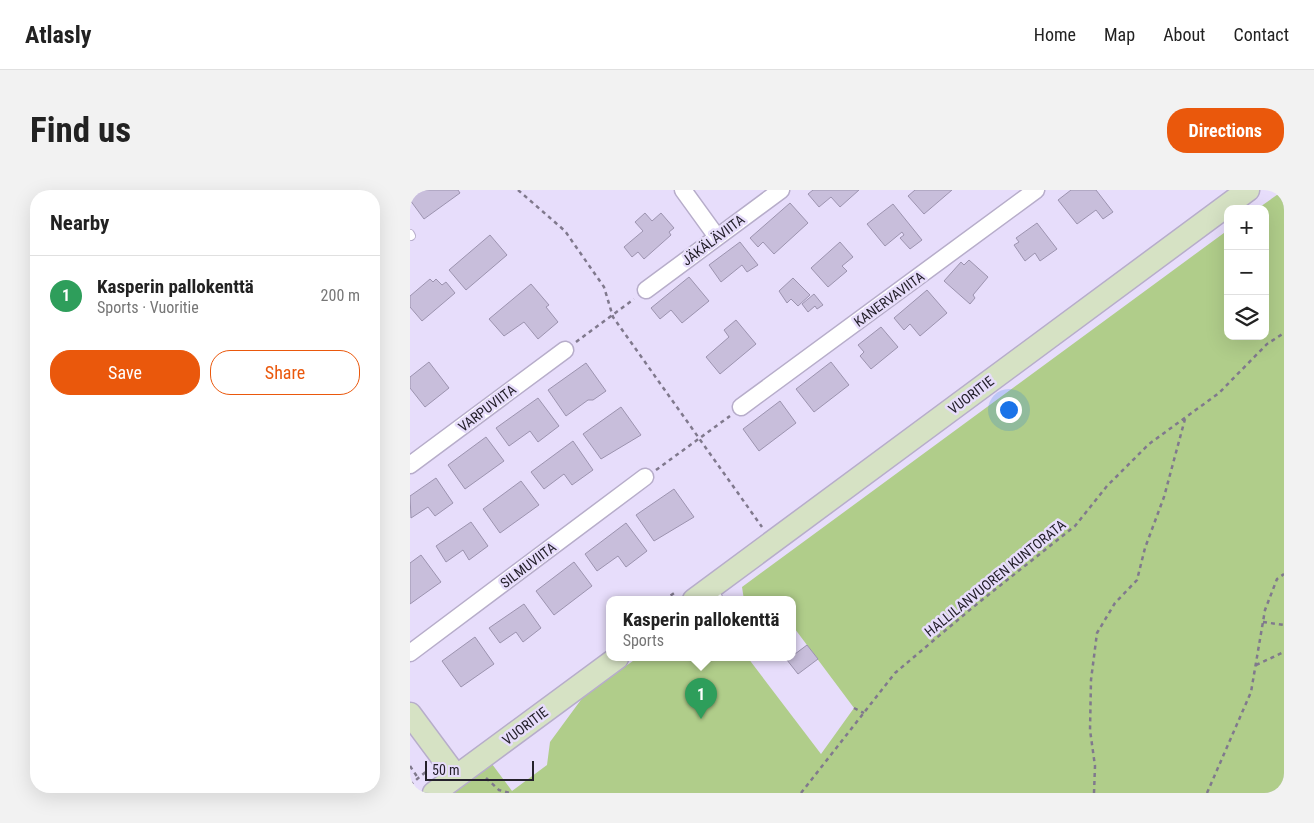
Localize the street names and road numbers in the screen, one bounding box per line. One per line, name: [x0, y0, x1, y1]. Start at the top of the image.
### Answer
street label: JÄKÄLÄVIITA: [679, 211, 747, 269]
street label: KANERVAVIITA: [851, 268, 927, 330]
street label: VUORITIE: [945, 373, 997, 417]
street label: VARPUVIITA: [455, 381, 519, 435]
street label: HALLILANVUOREN KUNTORATA: [921, 516, 1069, 640]
street label: SILMUVIITA: [497, 539, 559, 591]
street label: VUORITIE: [499, 704, 551, 748]

